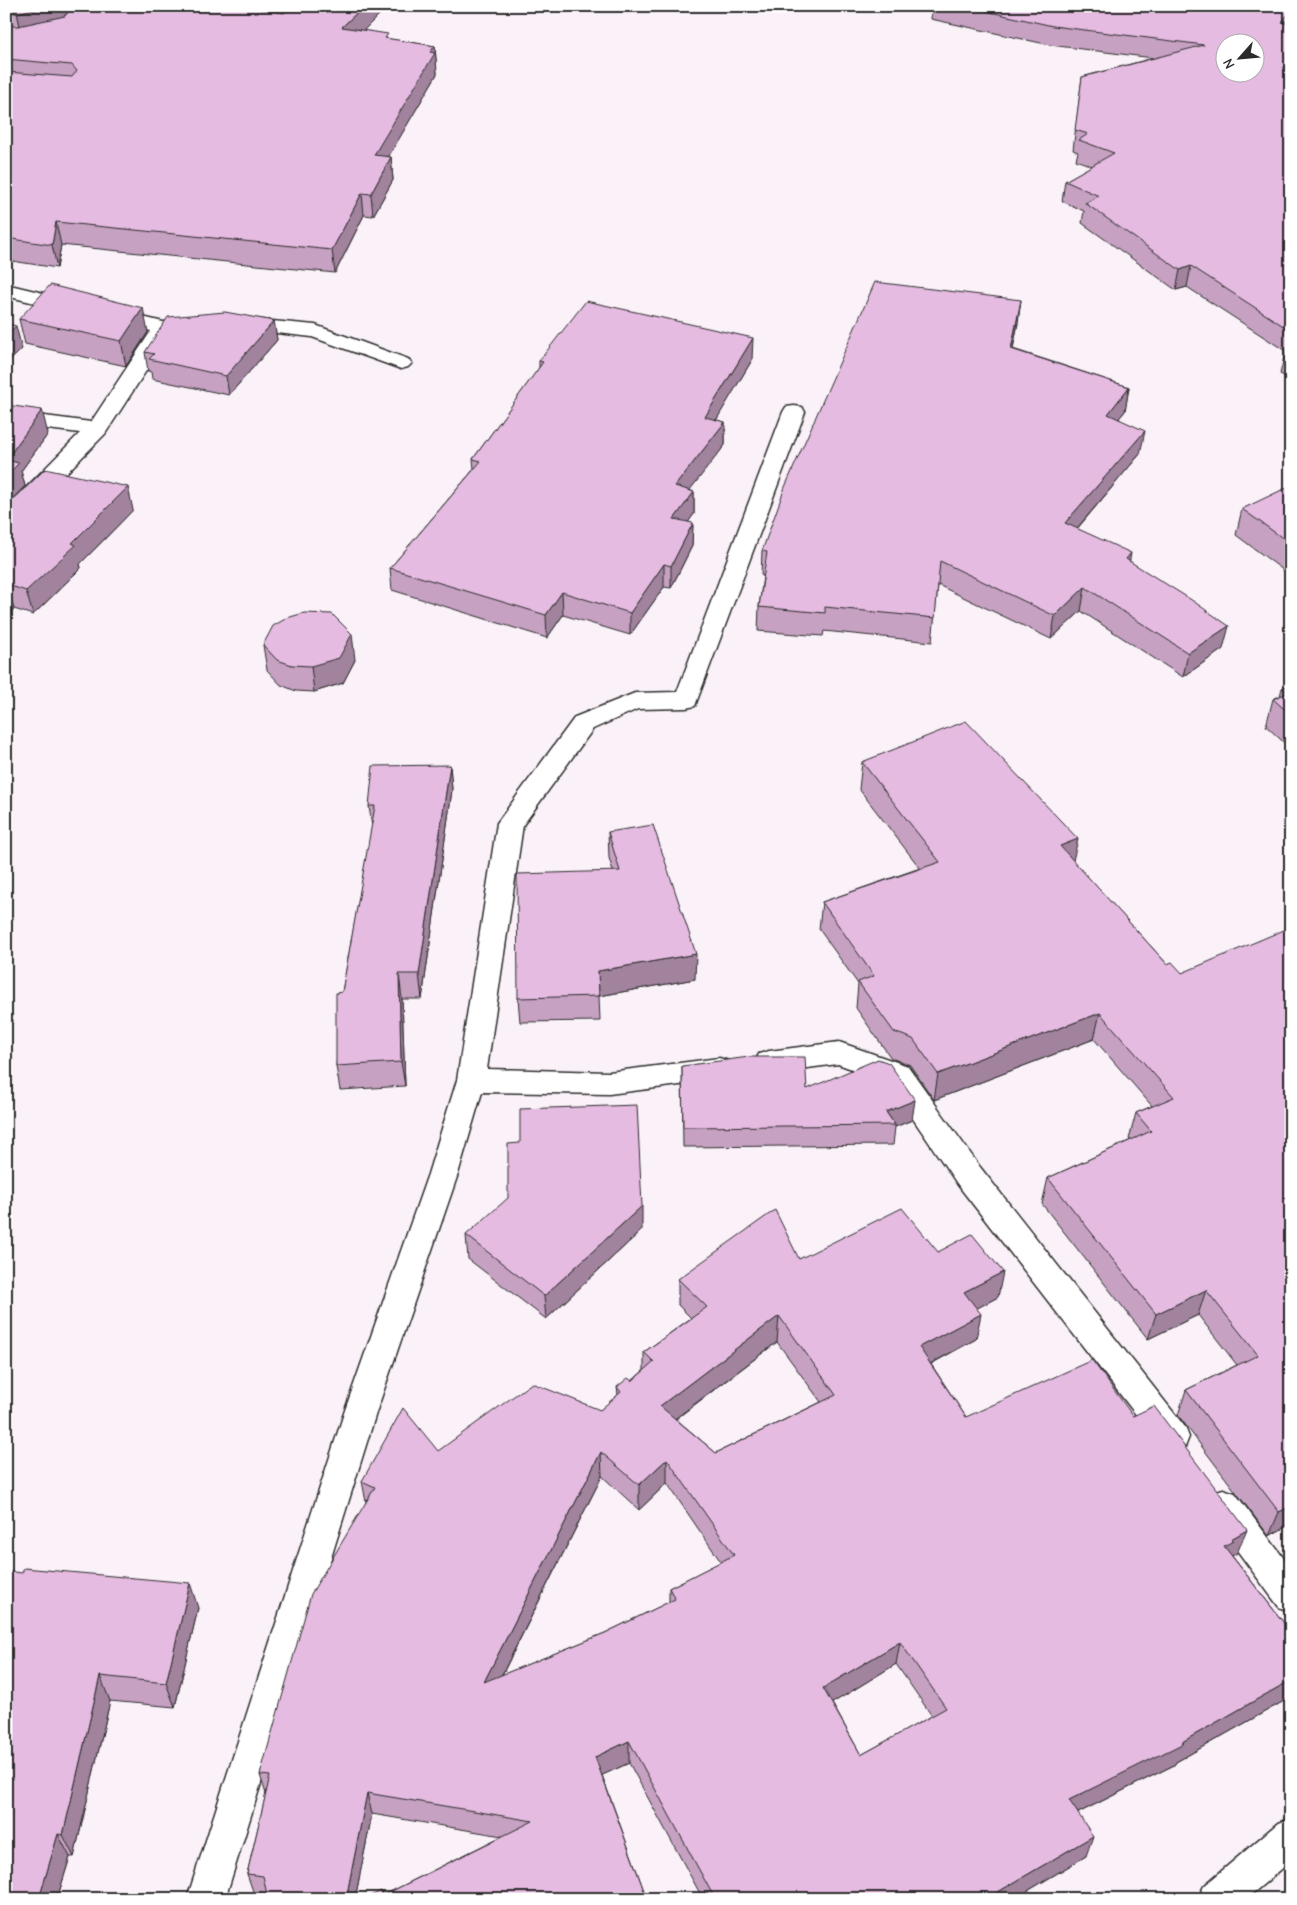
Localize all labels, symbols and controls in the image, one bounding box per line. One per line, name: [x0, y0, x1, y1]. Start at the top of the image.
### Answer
north arrow: [1214, 32, 1264, 82]
text: N: [1219, 56, 1239, 72]

